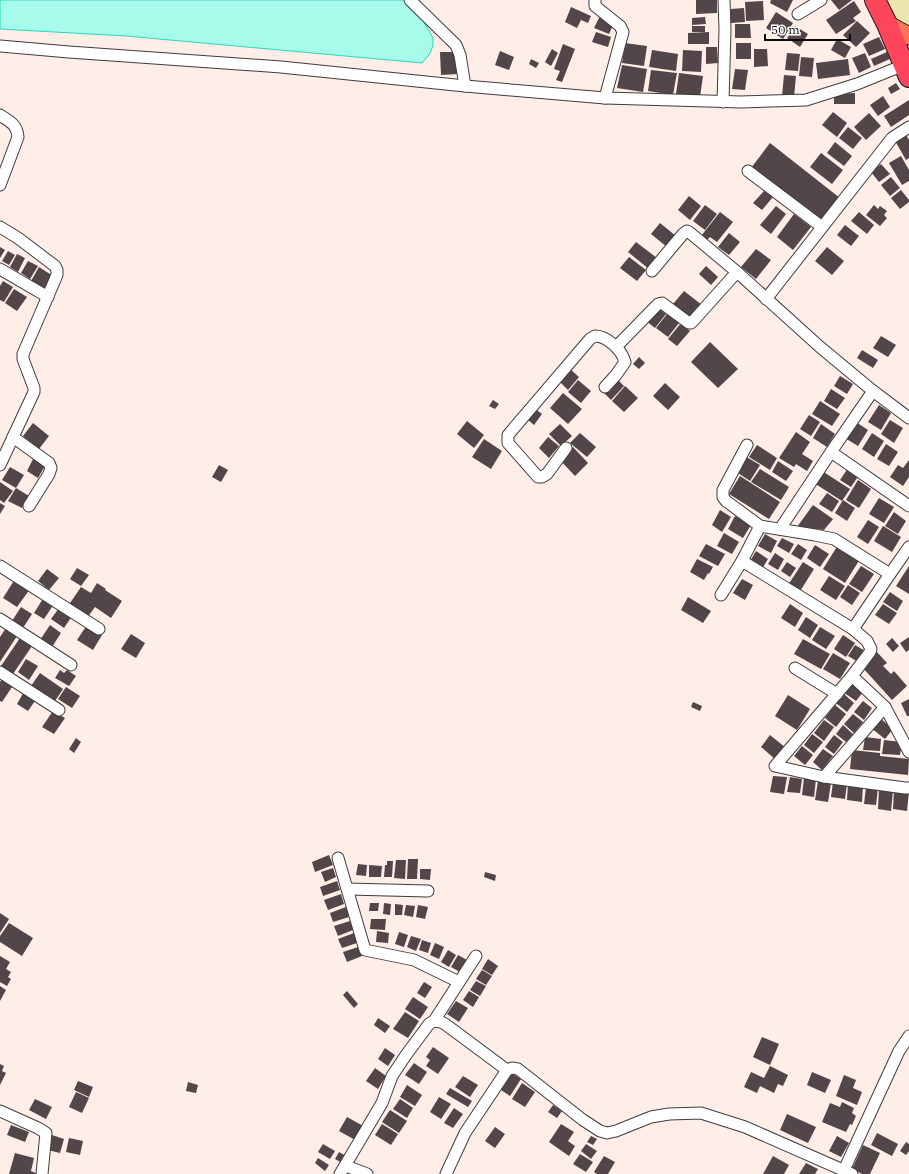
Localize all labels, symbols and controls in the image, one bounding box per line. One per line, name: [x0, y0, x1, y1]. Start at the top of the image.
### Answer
scale bar: [765, 16, 850, 42]
text: 50 m: [771, 22, 800, 37]

